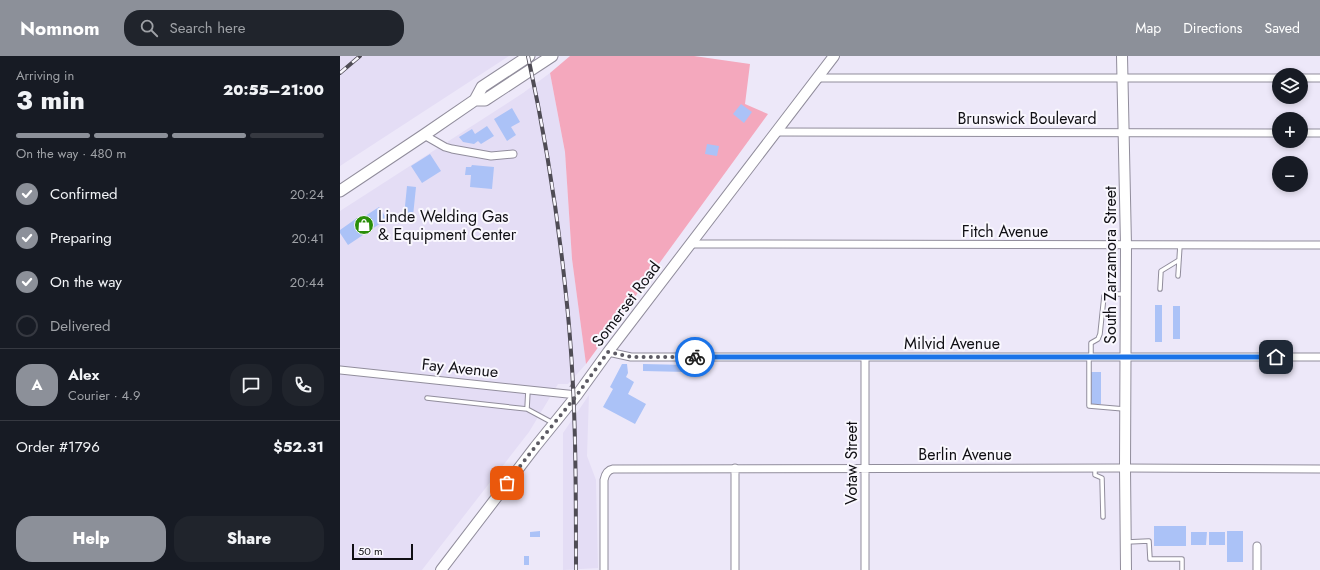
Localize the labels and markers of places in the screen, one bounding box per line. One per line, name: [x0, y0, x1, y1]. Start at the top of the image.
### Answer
place label: Linde Welding Gas & Equipment Center: [378, 205, 517, 246]
shop icon: Linde Welding Gas & Equipment Center: [353, 214, 375, 236]
pin: [1259, 340, 1293, 374]
pin: [490, 466, 524, 500]

